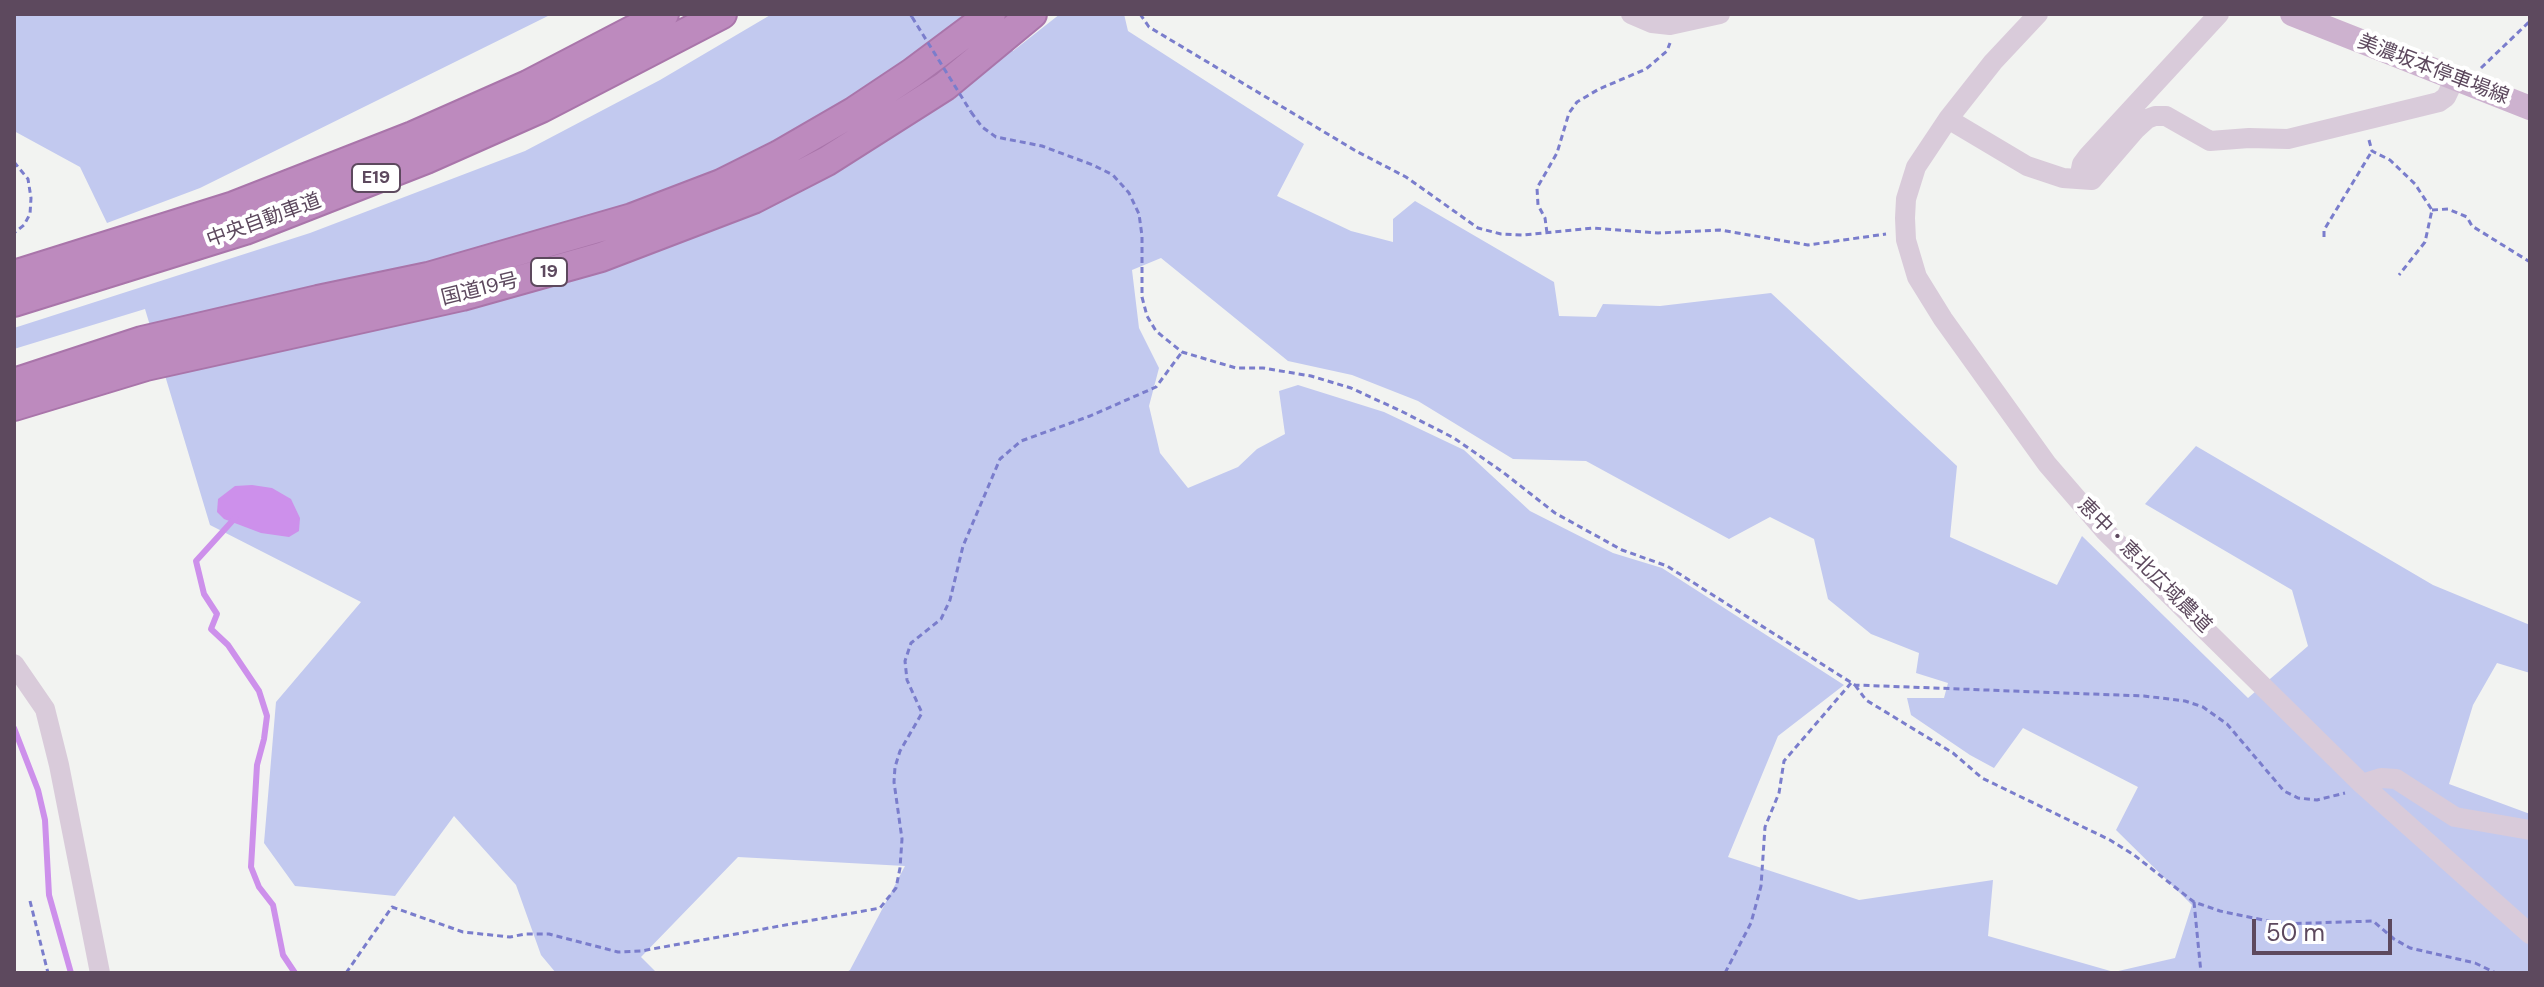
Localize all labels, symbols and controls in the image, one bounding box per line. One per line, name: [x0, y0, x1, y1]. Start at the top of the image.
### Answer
street label: 美濃坂本停車場線: [2354, 30, 2512, 110]
road number: E19: [352, 164, 400, 192]
street label: 中央自動車道: [204, 189, 324, 253]
road number: 19: [531, 258, 567, 286]
street label: 国道19号: [439, 269, 521, 311]
street label: 恵中・恵北広域農道: [2072, 494, 2216, 638]
scale bar: [2256, 903, 2396, 953]
text: 50 m: [2266, 917, 2325, 948]

